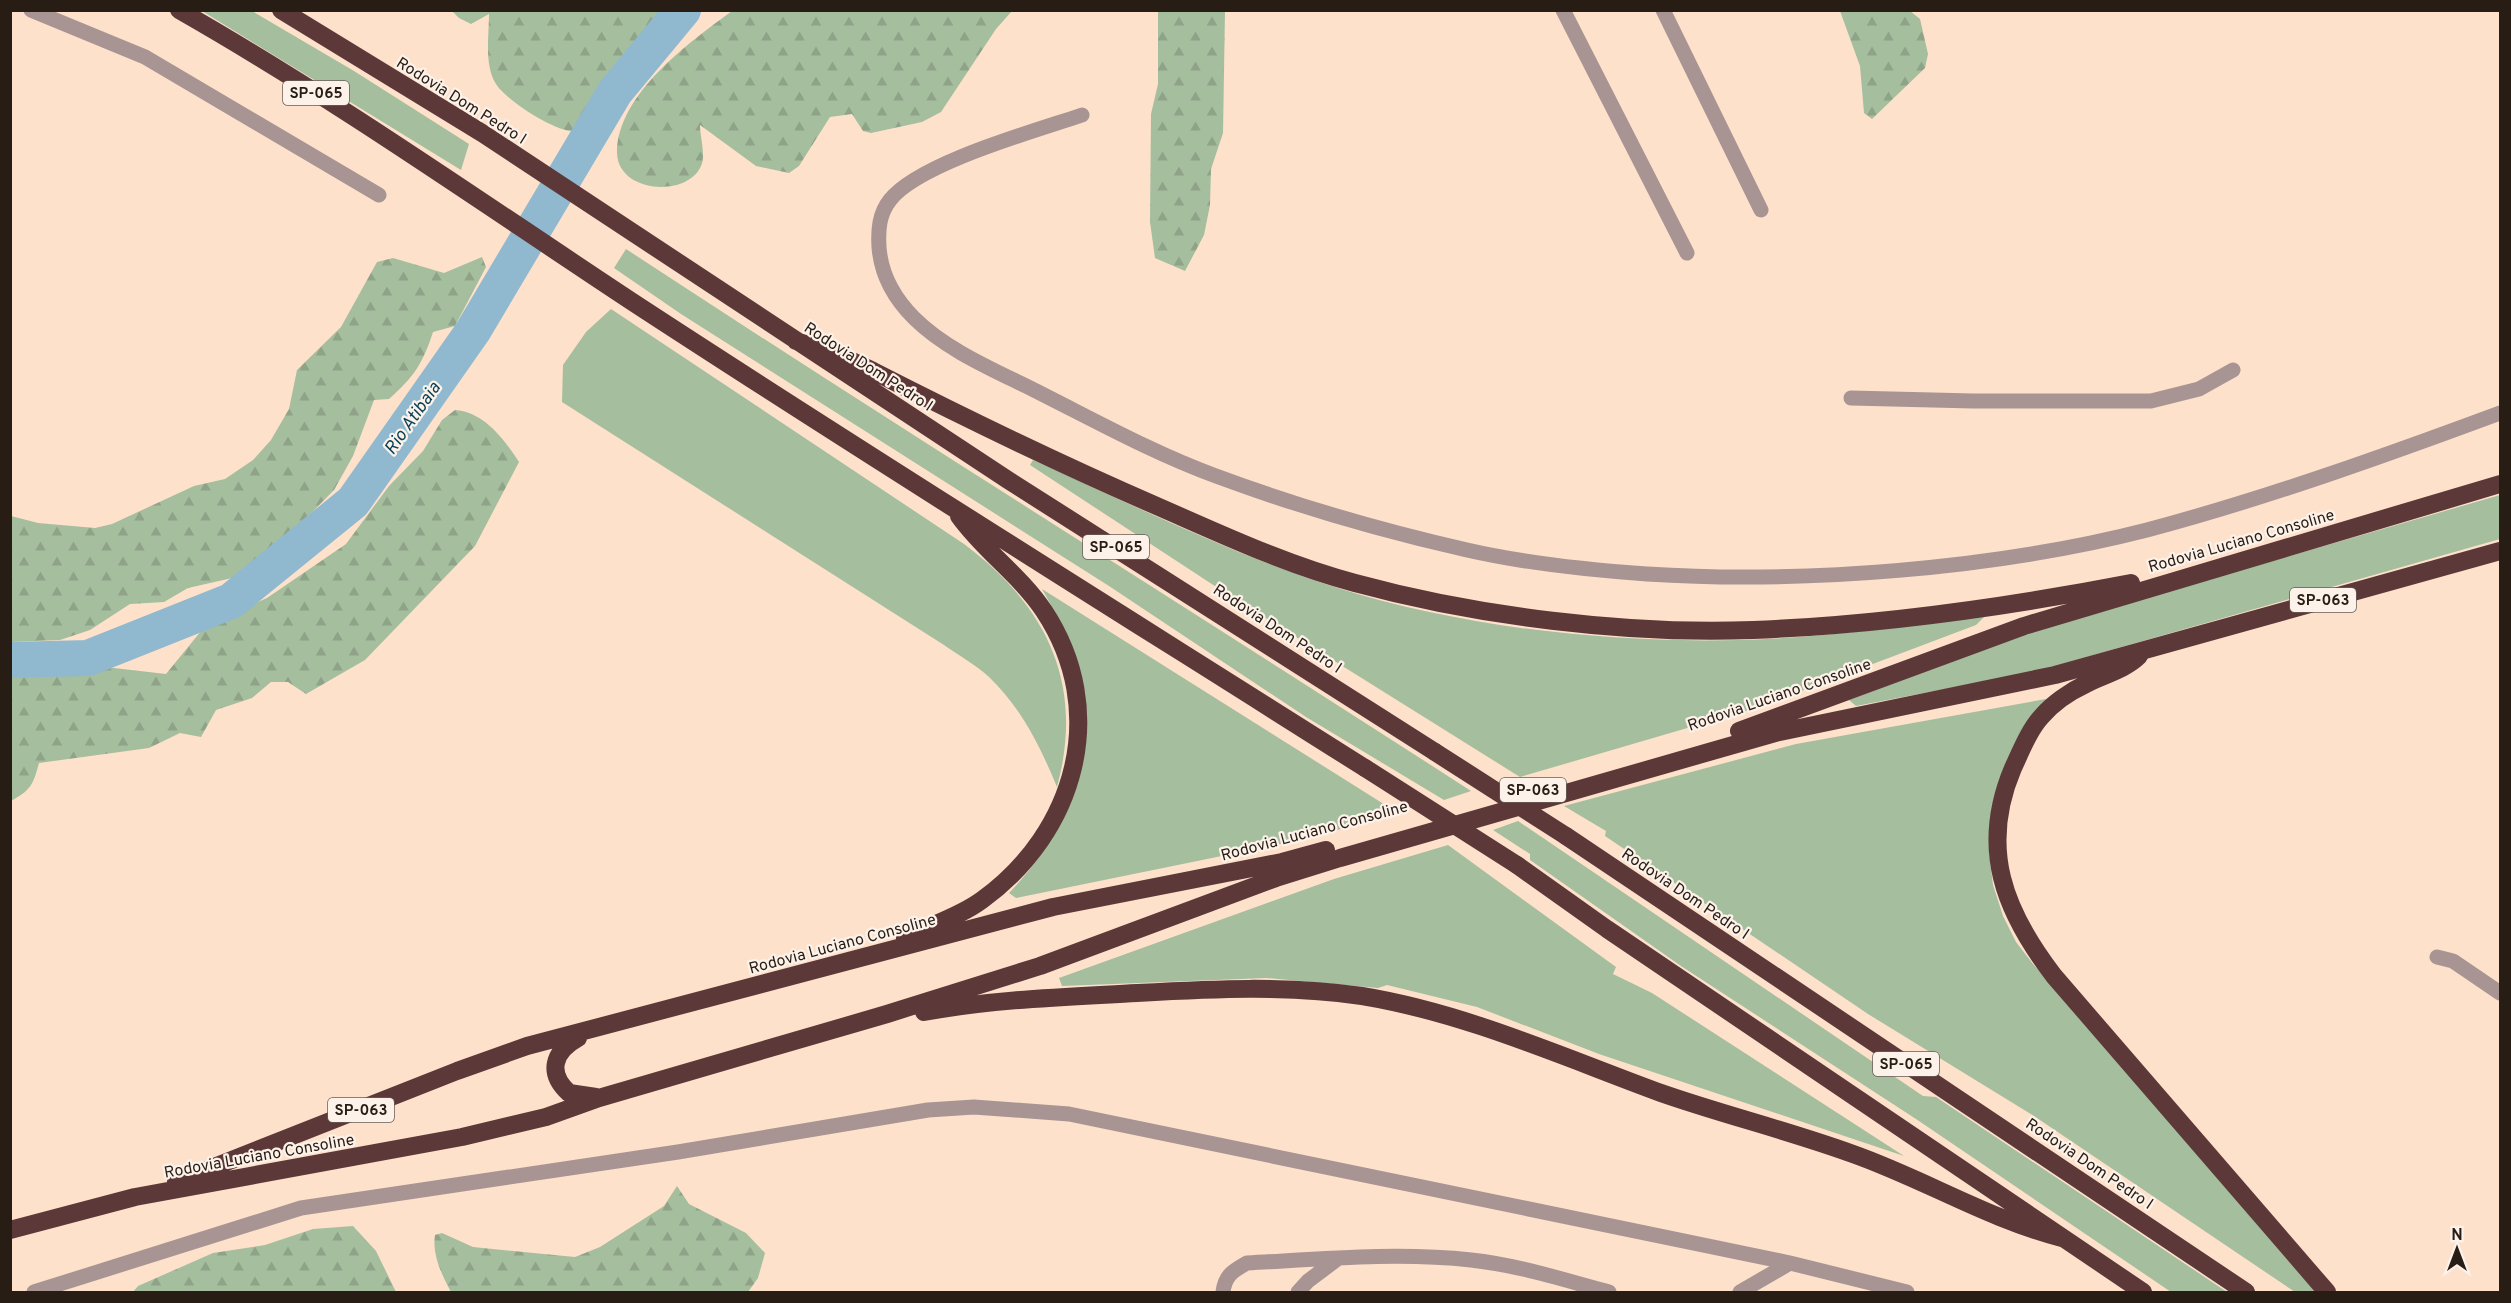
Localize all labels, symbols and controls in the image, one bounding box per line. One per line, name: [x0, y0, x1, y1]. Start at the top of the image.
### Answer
street label: Rodovia Dom Pedro I: [392, 54, 530, 150]
road number: SP-065: [283, 81, 349, 105]
street label: Rodovia Dom Pedro I: [800, 319, 936, 417]
water label: Rio Atibaia: [380, 377, 447, 460]
street label: Rodovia Luciano Consoline: [2146, 506, 2337, 578]
road number: SP-065: [1083, 535, 1149, 559]
street label: Rodovia Dom Pedro I: [1209, 581, 1345, 679]
road number: SP-063: [2290, 588, 2356, 612]
street label: Rodovia Luciano Consoline: [1685, 655, 1874, 737]
road number: SP-063: [1500, 778, 1566, 802]
street label: Rodovia Luciano Consoline: [1219, 797, 1410, 867]
street label: Rodovia Dom Pedro I: [1617, 845, 1753, 945]
street label: Rodovia Luciano Consoline: [747, 910, 938, 980]
road number: SP-065: [1873, 1052, 1939, 1076]
road number: SP-063: [328, 1098, 394, 1122]
street label: Rodovia Dom Pedro I: [2021, 1115, 2157, 1215]
street label: Rodovia Luciano Consoline: [163, 1130, 356, 1184]
north arrow: [2427, 1219, 2487, 1279]
text: N: [2451, 1226, 2463, 1246]

